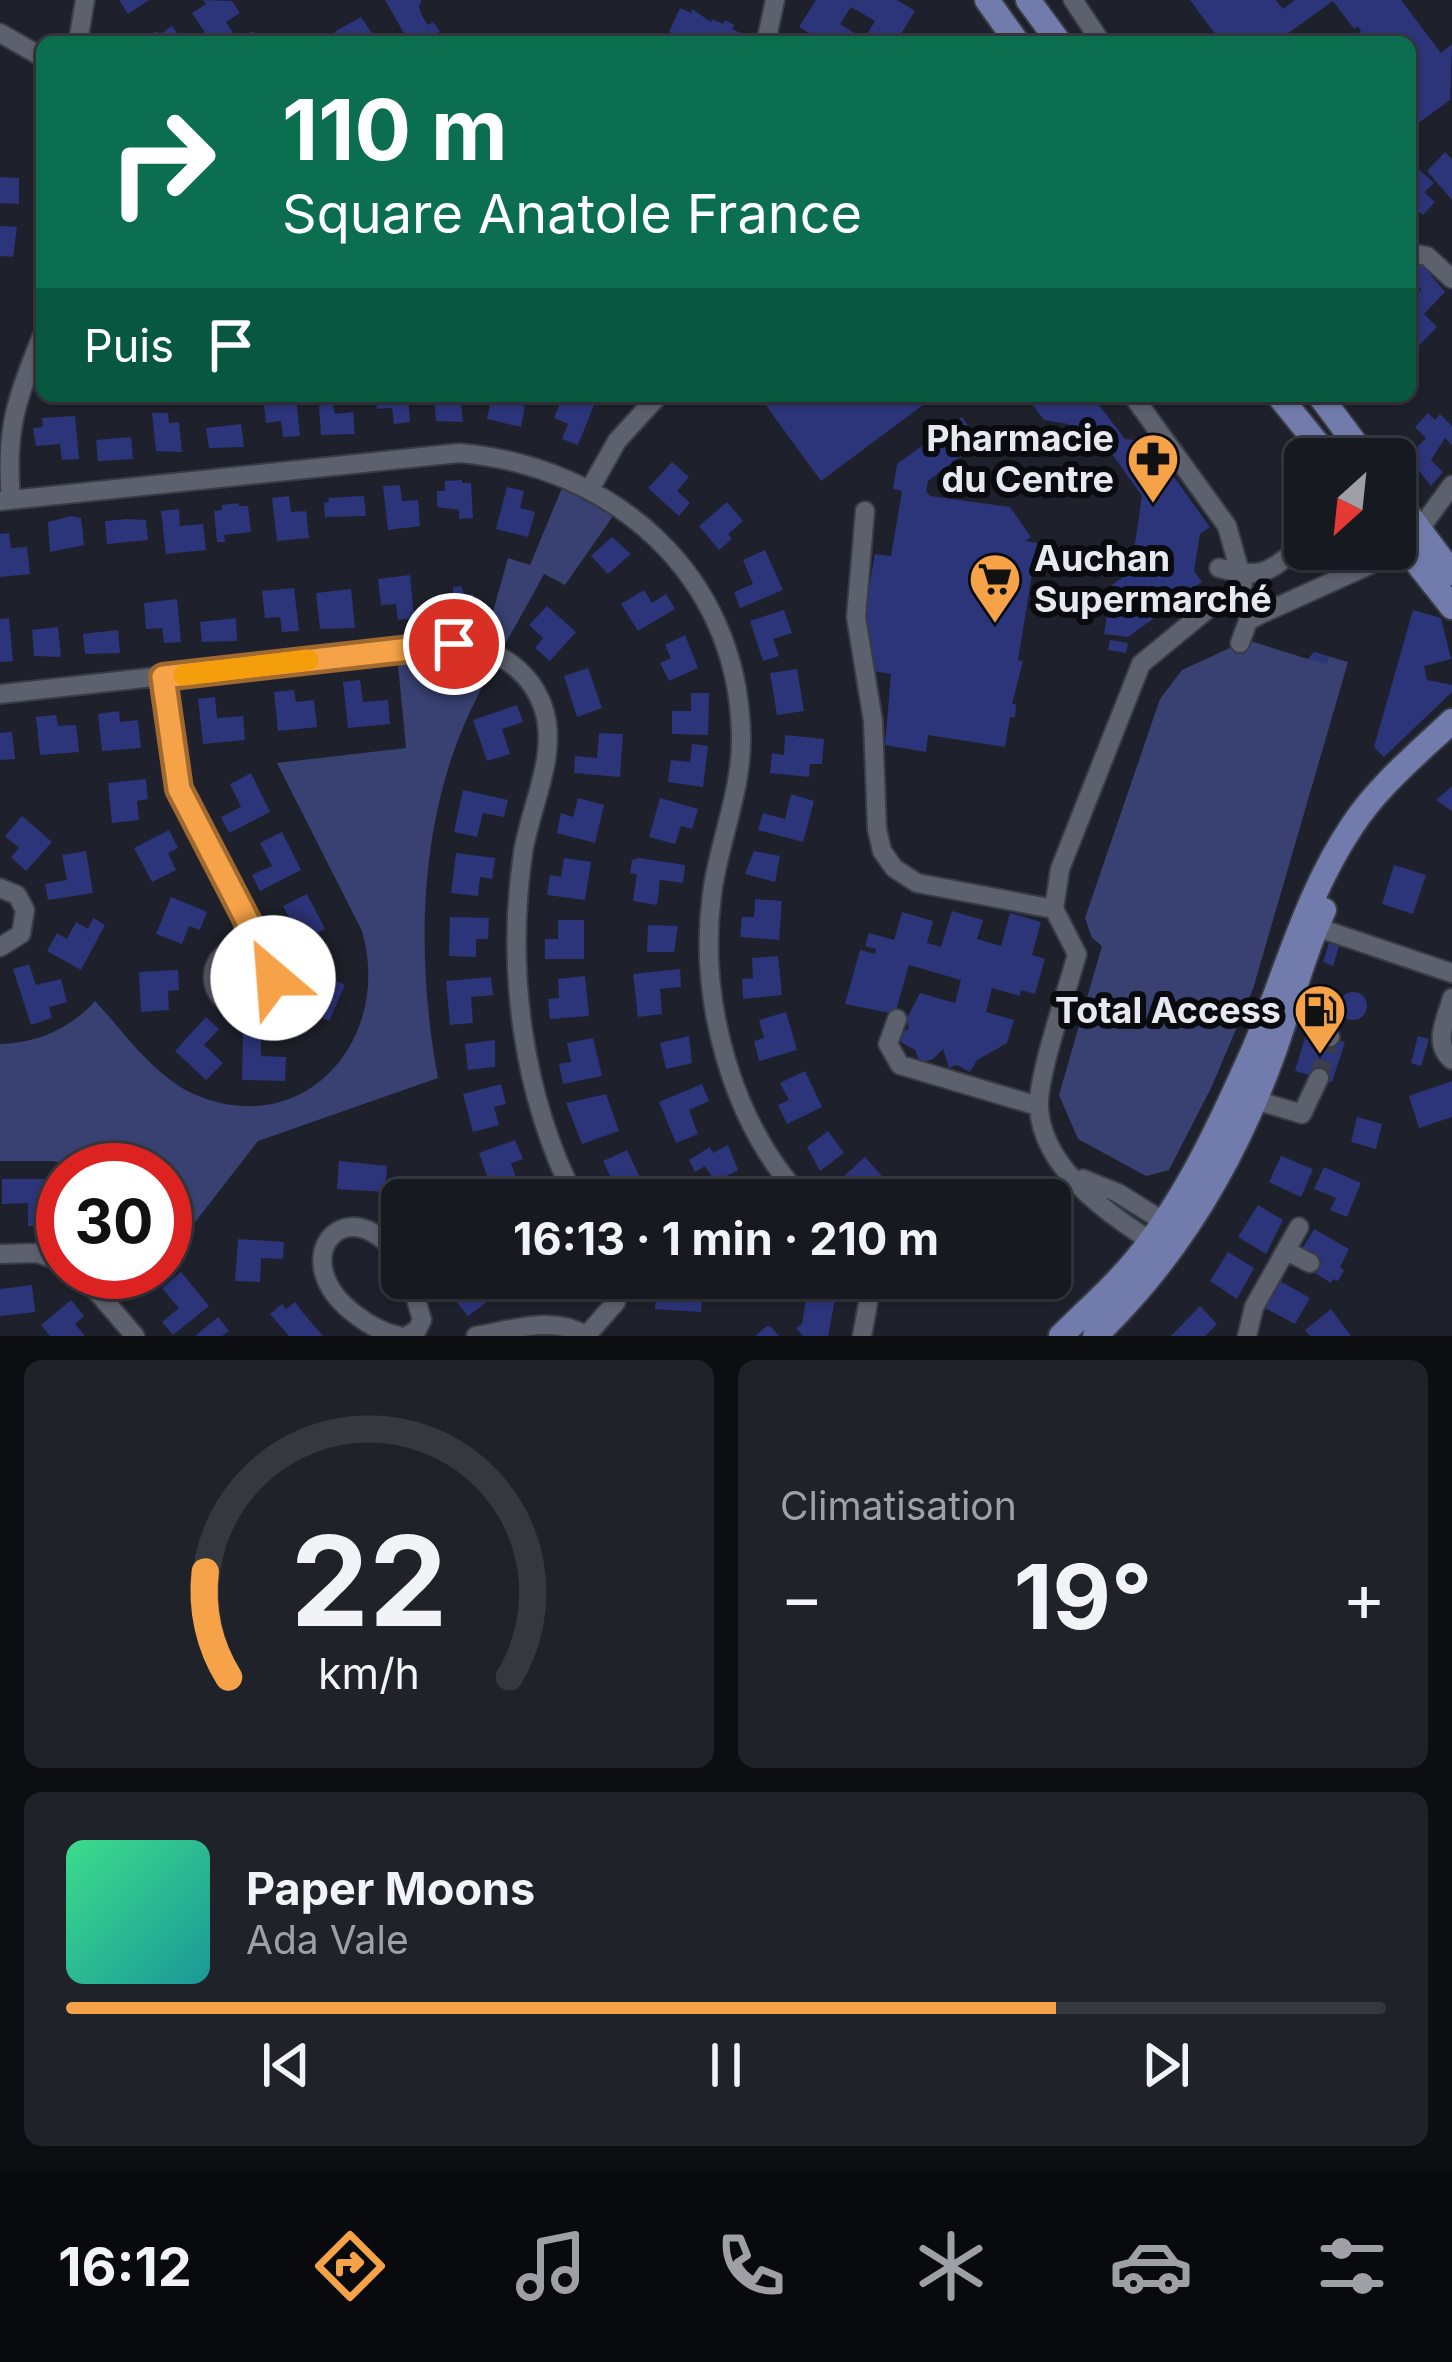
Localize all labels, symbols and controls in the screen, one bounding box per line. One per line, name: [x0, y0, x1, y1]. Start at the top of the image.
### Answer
text: 110 m: [282, 79, 508, 180]
icon: right: [84, 84, 240, 240]
text: Square Anatole France: [282, 181, 862, 246]
icon: arrive: [198, 312, 264, 378]
text: Puis: [84, 318, 174, 373]
place label: Pharmacie du Centre: [926, 416, 1114, 501]
pharmacy icon: Pharmacie du Centre: [1125, 431, 1181, 505]
north arrow: [1284, 438, 1416, 570]
map controls: [1284, 438, 1416, 570]
place label: Auchan Supermarché: [1034, 536, 1272, 621]
supermarket icon: Auchan Supermarché: [967, 551, 1023, 625]
pin: [403, 593, 505, 695]
icon: arrive: [421, 611, 487, 677]
position arrow: [210, 915, 336, 1041]
fuel station icon: Total Access: [1292, 982, 1348, 1056]
place label: Total Access: [1055, 988, 1281, 1032]
speed limit sign: 30: [36, 1143, 192, 1299]
text: 16:13 · 1 min · 210 m: [513, 1211, 939, 1266]
text: Climatisation: [780, 1482, 1017, 1529]
text: 22: [290, 1505, 448, 1656]
text: 19°: [1014, 1542, 1152, 1651]
text: −: [780, 1557, 824, 1637]
text: +: [1342, 1557, 1386, 1637]
text: km/h: [318, 1647, 420, 1699]
text: Paper Moons: [246, 1861, 535, 1916]
text: Ada Vale: [246, 1916, 409, 1963]
icon: previous: [253, 2032, 319, 2098]
icon: pause: [693, 2032, 759, 2098]
icon: next: [1133, 2032, 1199, 2098]
icon: directions: [308, 2224, 392, 2308]
icon: music: [509, 2224, 593, 2308]
icon: phone: [709, 2224, 793, 2308]
icon: climate: [909, 2224, 993, 2308]
icon: car: [1109, 2224, 1193, 2308]
icon: filters: [1310, 2224, 1394, 2308]
text: 16:12: [58, 2234, 192, 2299]

